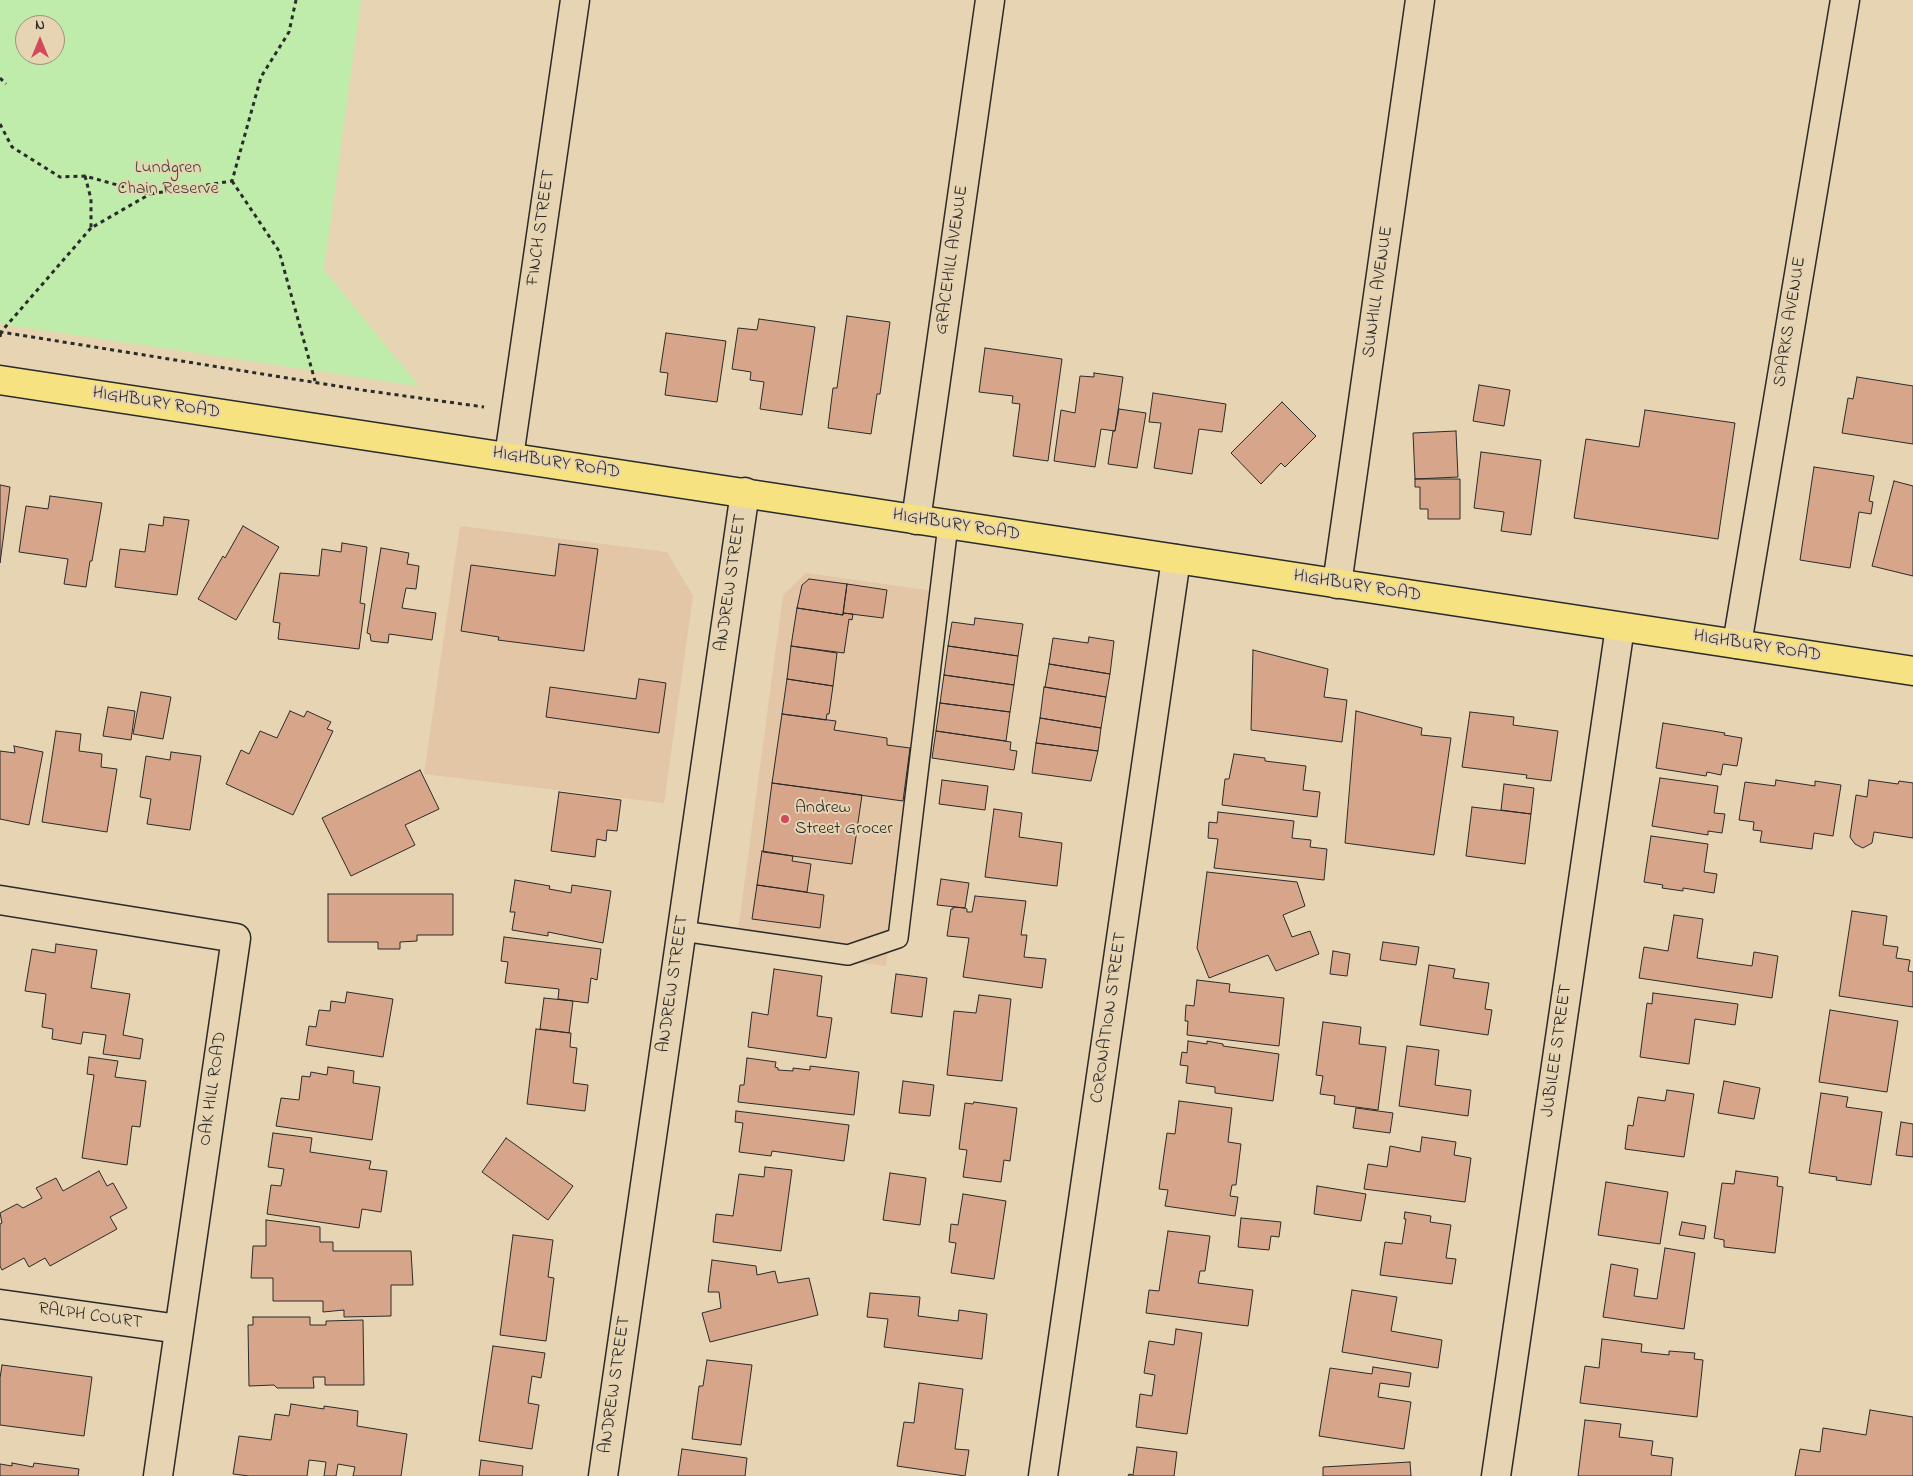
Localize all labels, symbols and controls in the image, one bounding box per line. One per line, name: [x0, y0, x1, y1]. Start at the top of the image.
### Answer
north arrow: [15, 15, 65, 65]
text: N: [35, 15, 45, 36]
park label: Lundgren Chain Reserve: [117, 158, 219, 200]
street label: FINCH STREET: [523, 169, 561, 287]
street label: GRACEHILL AVENUE: [932, 184, 974, 336]
street label: SUNHILL AVENUE: [1359, 225, 1399, 359]
street label: SPARKS AVENUE: [1770, 255, 1812, 389]
street label: HIGHBURY ROAD: [91, 383, 221, 425]
street label: HIGHBURY ROAD: [491, 443, 621, 485]
street label: HIGHBURY ROAD: [891, 505, 1021, 547]
street label: ANDREW STREET: [712, 513, 752, 653]
street label: HIGHBURY ROAD: [1292, 566, 1422, 608]
street label: HIGHBURY ROAD: [1692, 626, 1822, 668]
place label: Andrew Street Grocer: [795, 798, 893, 841]
marker: Andrew Street Grocer: [779, 813, 791, 825]
street label: ANDREW STREET: [654, 914, 694, 1054]
street label: CORONATION STREET: [1087, 931, 1133, 1105]
street label: JUBILEE STREET: [1538, 983, 1578, 1119]
street label: OAK HILL ROAD: [195, 1031, 233, 1147]
street label: RALPH COURT: [37, 1299, 143, 1335]
street label: ANDREW STREET: [596, 1315, 636, 1455]

